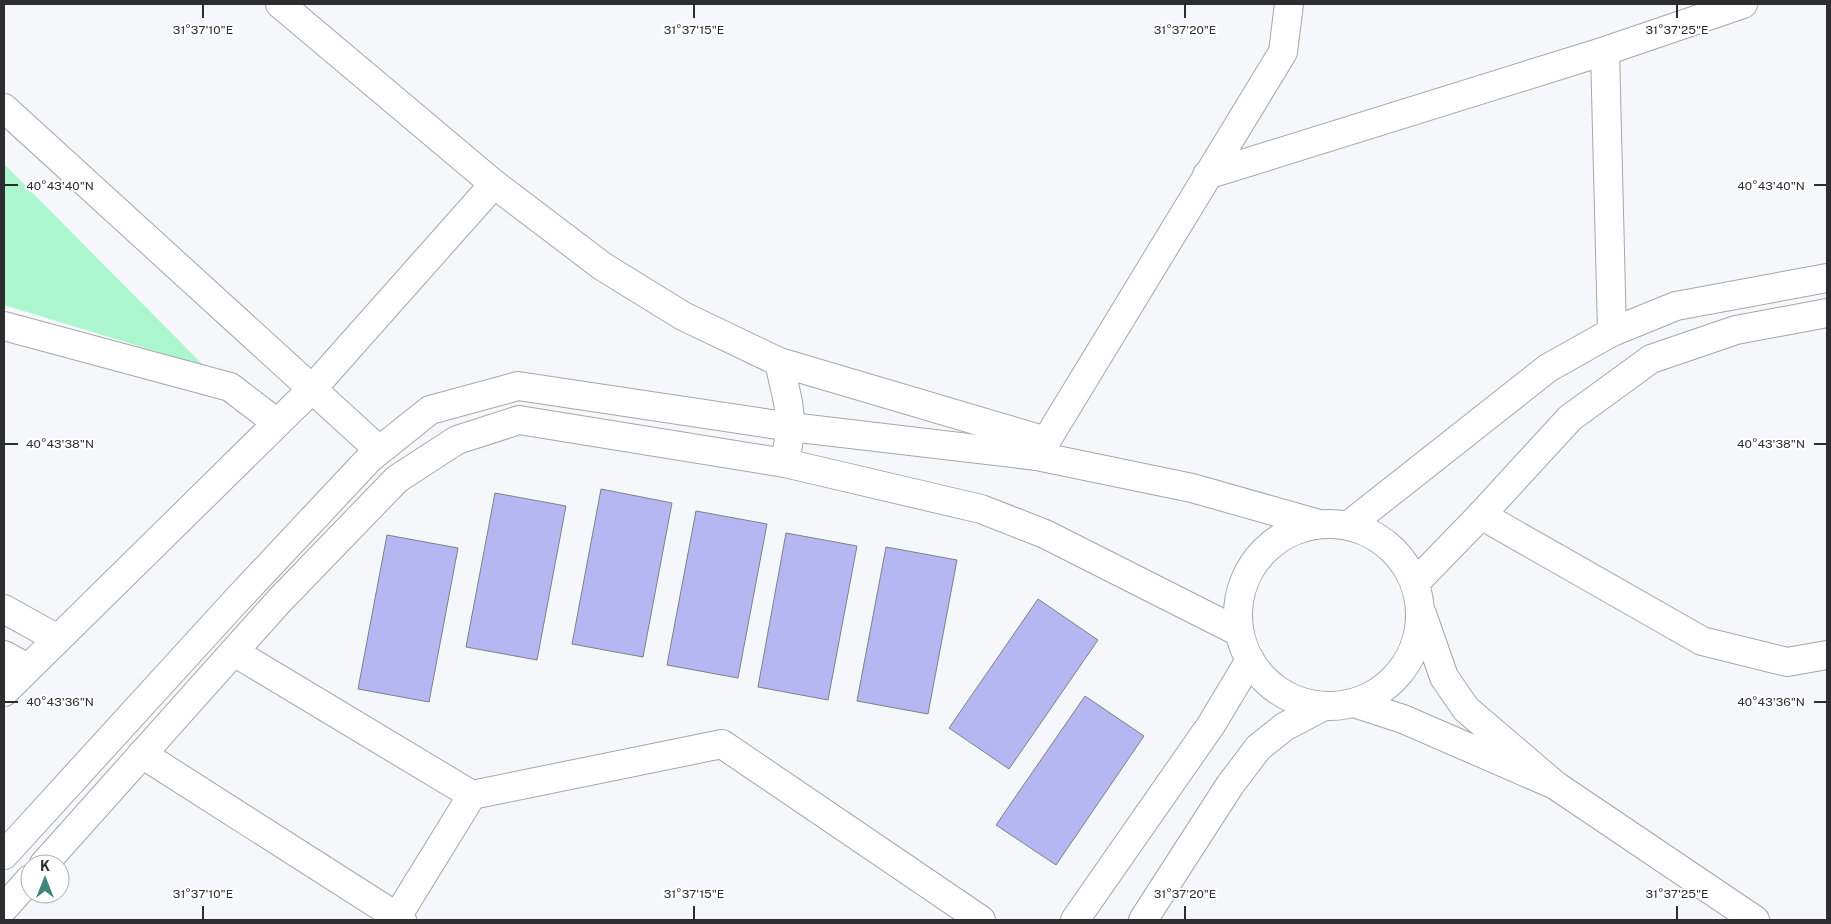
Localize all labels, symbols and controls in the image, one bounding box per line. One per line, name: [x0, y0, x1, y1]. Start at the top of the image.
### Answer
text: 31°37'10"E: [173, 23, 233, 37]
text: 31°37'15"E: [664, 23, 724, 37]
text: 31°37'20"E: [1154, 23, 1216, 37]
text: 31°37'25"E: [1646, 23, 1708, 37]
text: 40°43'40"N: [26, 179, 94, 193]
text: 40°43'40"N: [1737, 179, 1805, 193]
text: 40°43'38"N: [26, 437, 94, 451]
text: 40°43'38"N: [1737, 437, 1805, 451]
text: 40°43'36"N: [26, 695, 94, 709]
text: 40°43'36"N: [1737, 695, 1805, 709]
north arrow: [20, 854, 70, 904]
text: K: [40, 858, 50, 874]
text: 31°37'10"E: [173, 887, 233, 901]
text: 31°37'15"E: [664, 887, 724, 901]
text: 31°37'20"E: [1154, 887, 1216, 901]
text: 31°37'25"E: [1646, 887, 1708, 901]

